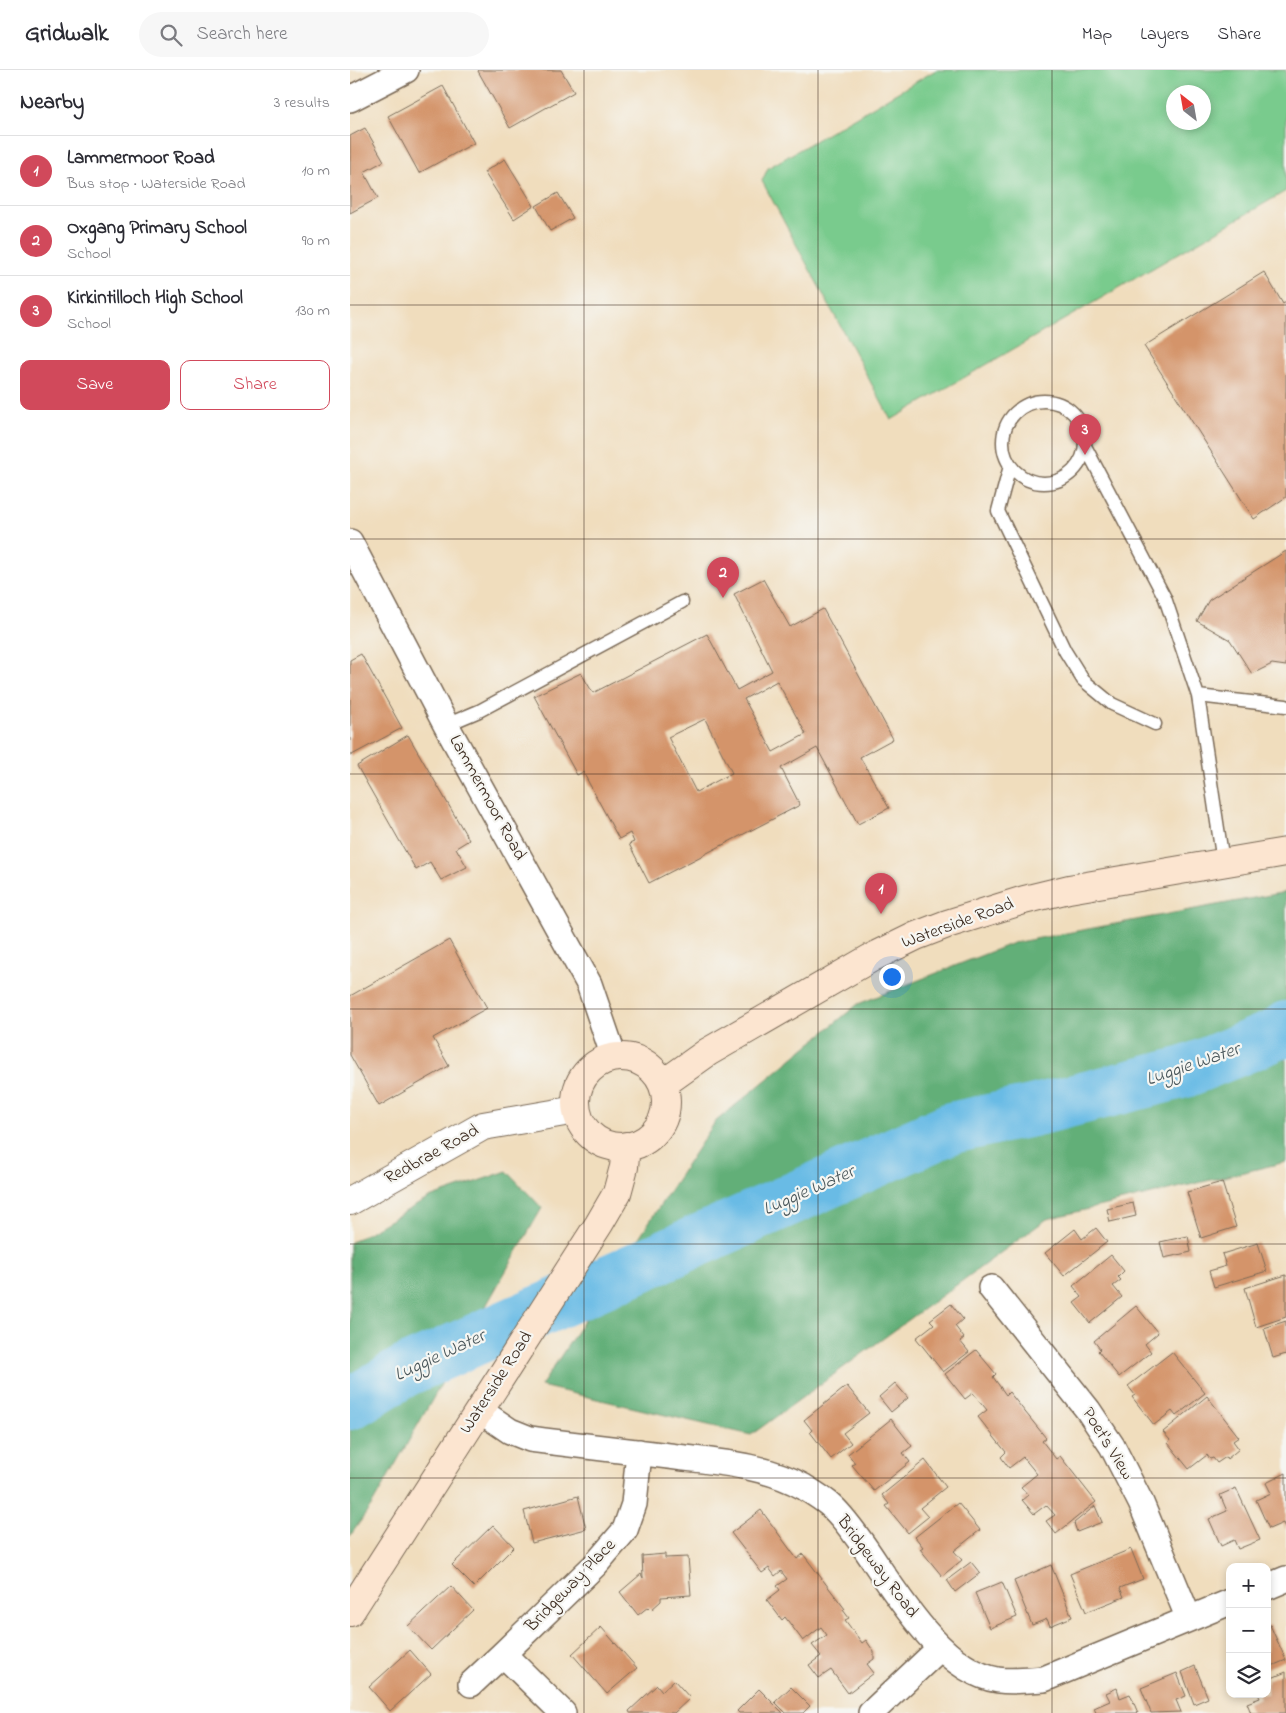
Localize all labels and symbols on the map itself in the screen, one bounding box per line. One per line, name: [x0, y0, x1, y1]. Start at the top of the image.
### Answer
north arrow: [1166, 85, 1211, 130]
pin: 3: [1069, 414, 1101, 455]
pin: 2: [707, 557, 739, 598]
street label: Lammermoor Road: [442, 731, 532, 865]
pin: 1: [865, 873, 897, 914]
street label: Waterside Road: [898, 892, 1018, 956]
your location: [879, 964, 905, 990]
water label: Luggie Water: [1143, 1036, 1246, 1095]
street label: Redbrae Road: [380, 1118, 484, 1192]
water label: Luggie Water: [759, 1158, 861, 1224]
water label: Luggie Water: [390, 1322, 492, 1390]
street label: Waterside Road: [454, 1327, 540, 1439]
street label: Poet's View: [1075, 1403, 1140, 1485]
street label: Bridgeway Road: [828, 1509, 924, 1624]
street label: Bridgeway Place: [519, 1533, 624, 1640]

